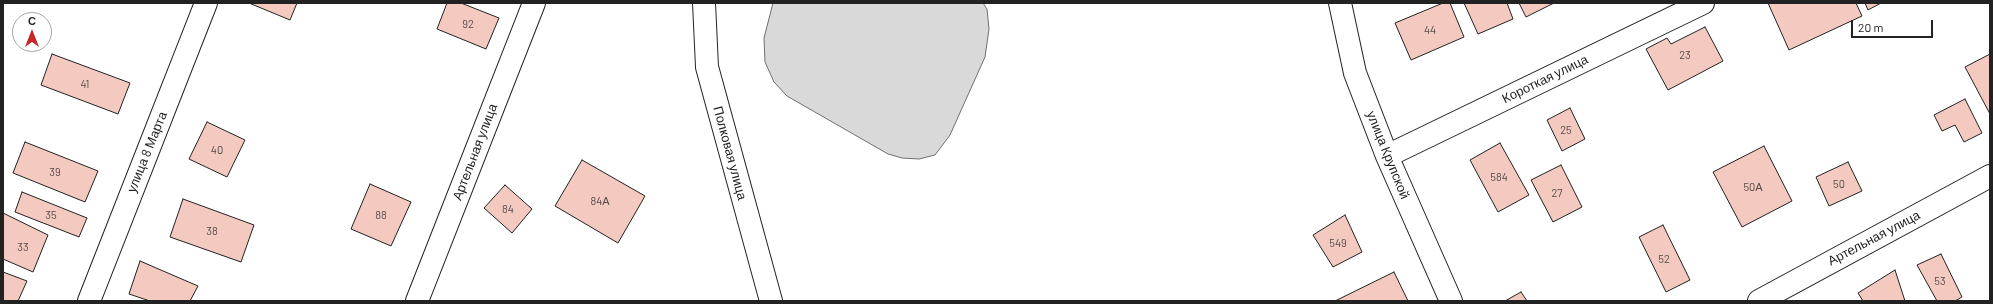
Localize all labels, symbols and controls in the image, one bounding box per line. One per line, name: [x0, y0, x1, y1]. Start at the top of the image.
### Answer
north arrow: [12, 12, 52, 52]
scale bar: [1853, 12, 1935, 38]
text: С: [28, 14, 36, 27]
house number: 92: [462, 17, 474, 31]
text: 20 m: [1858, 20, 1884, 34]
house number: 44: [1424, 23, 1436, 37]
house number: 23: [1679, 48, 1691, 62]
street label: Короткая улица: [1500, 51, 1590, 107]
house number: 41: [81, 77, 89, 91]
street label: Артельная улица: [449, 101, 501, 203]
street label: Полковая улица: [710, 104, 750, 202]
street label: улица 8 Марта: [124, 109, 170, 195]
street label: улица Крупской: [1363, 109, 1413, 201]
house number: 25: [1560, 123, 1572, 137]
house number: 40: [211, 143, 223, 157]
house number: 39: [49, 165, 61, 179]
house number: 584: [1490, 170, 1508, 184]
house number: 50: [1833, 177, 1845, 191]
house number: 50А: [1743, 180, 1763, 194]
house number: 27: [1551, 186, 1563, 200]
house number: 84А: [590, 194, 610, 208]
house number: 84: [502, 202, 514, 216]
street label: Артельная улица: [1825, 207, 1923, 269]
house number: 35: [45, 208, 57, 222]
house number: 88: [375, 208, 387, 222]
house number: 38: [206, 224, 218, 238]
house number: 549: [1329, 236, 1347, 250]
house number: 33: [17, 240, 29, 254]
house number: 52: [1658, 252, 1670, 266]
house number: 53: [1934, 274, 1946, 288]

